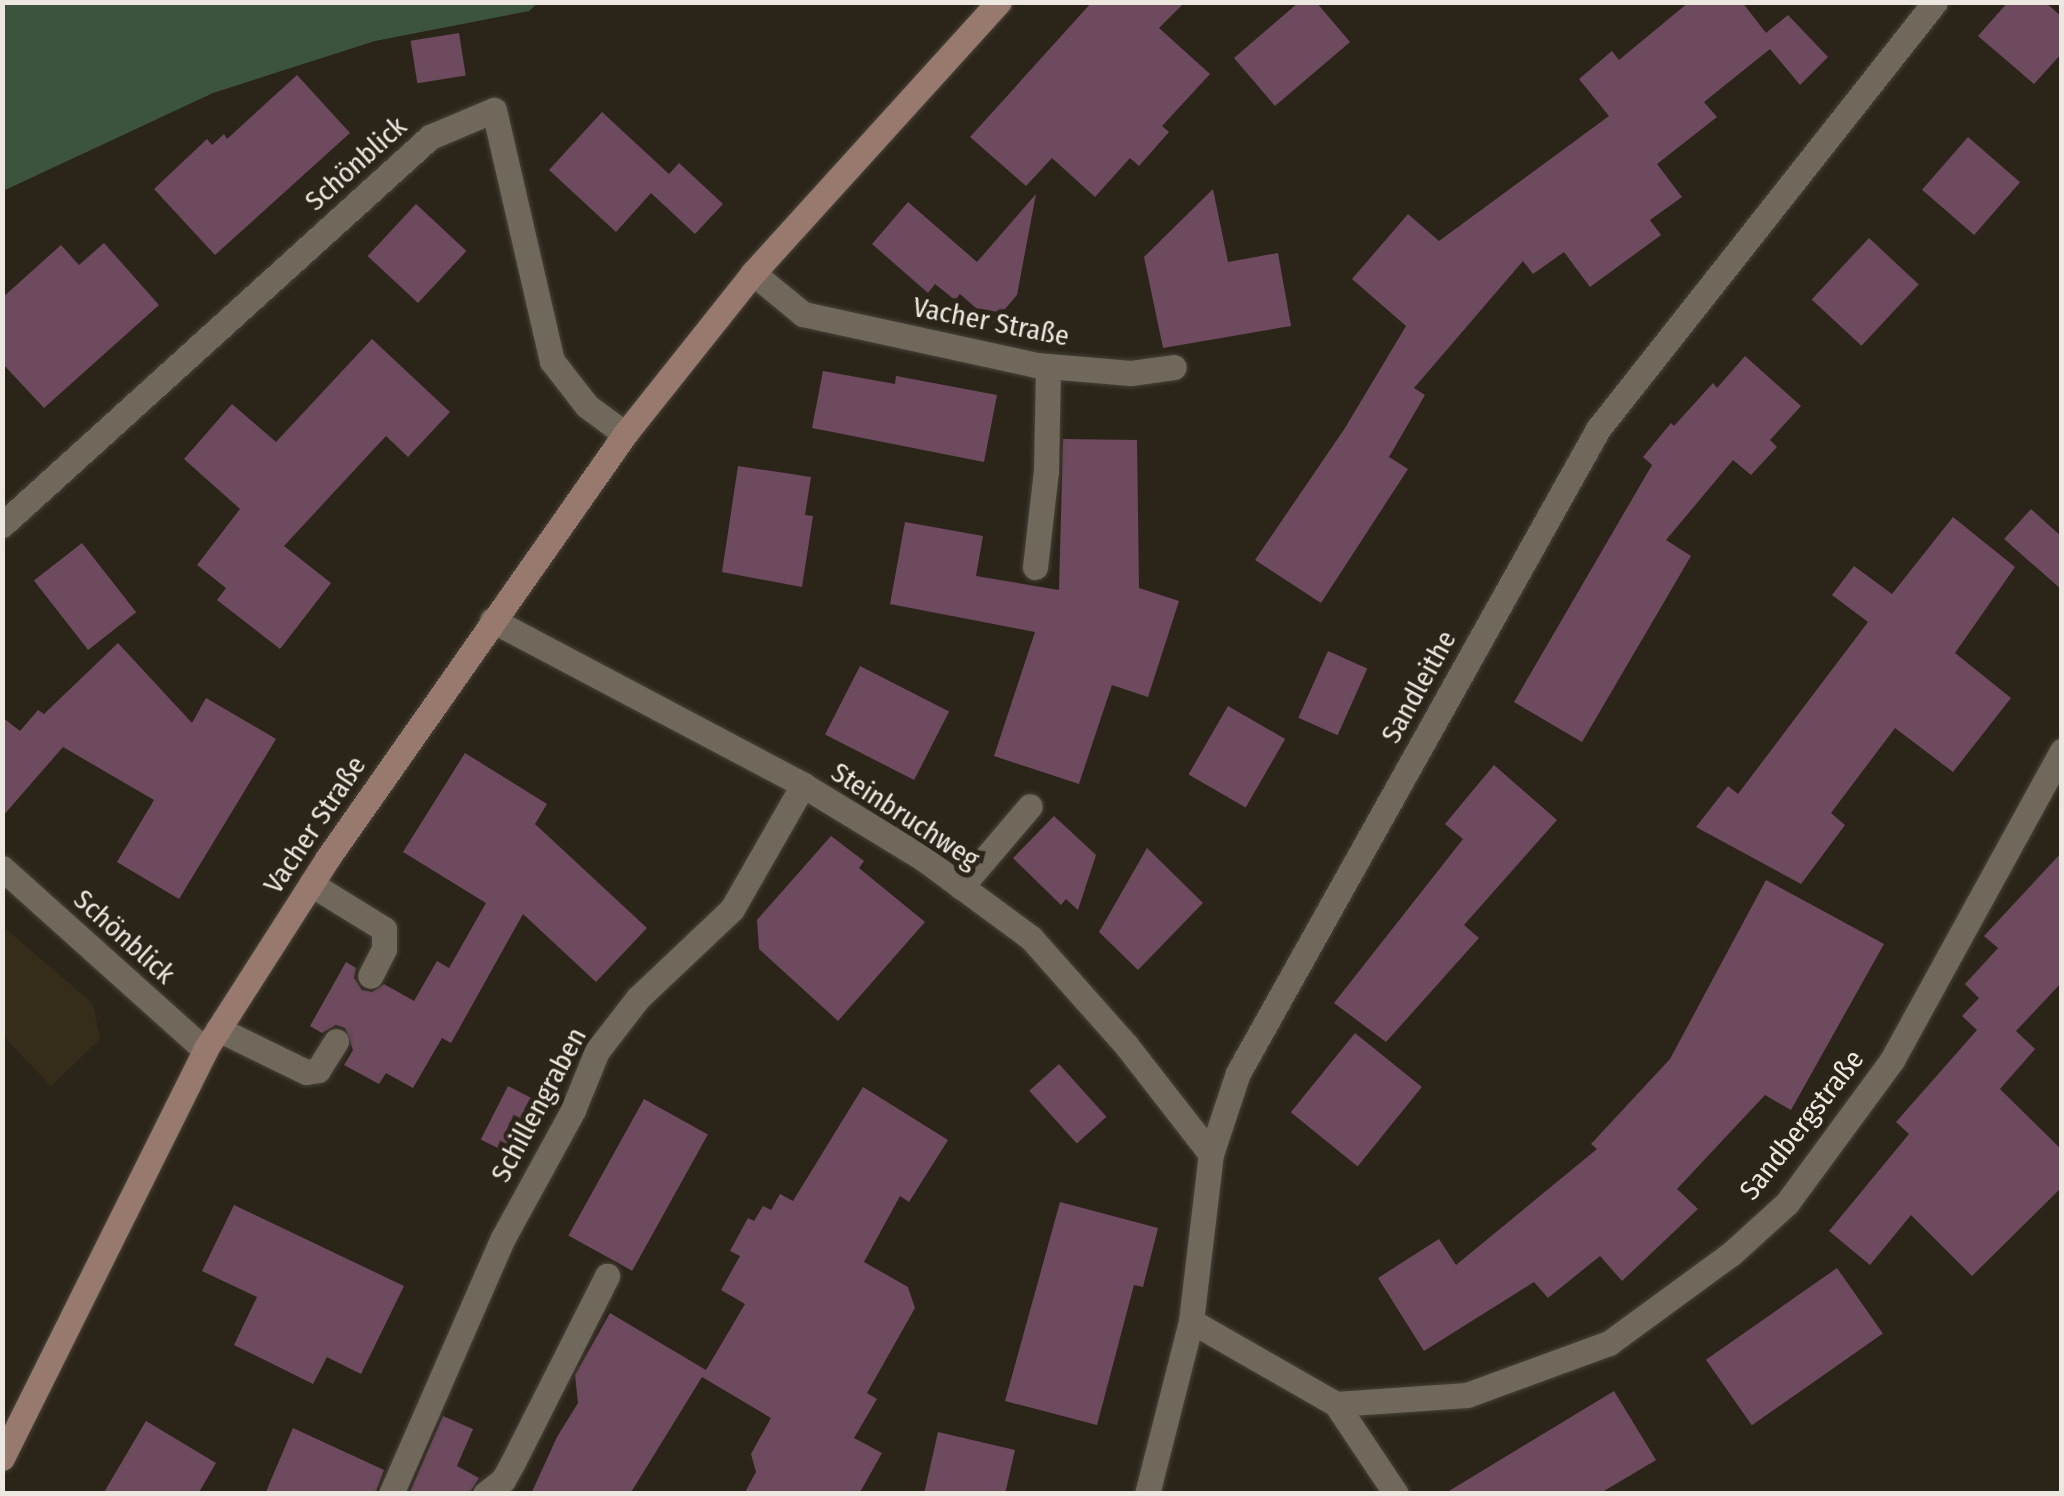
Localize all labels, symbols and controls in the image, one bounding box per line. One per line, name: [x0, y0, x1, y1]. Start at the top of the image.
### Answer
street label: Schönblick: [299, 110, 413, 218]
street label: Vacher Straße: [910, 290, 1072, 354]
street label: Sandleithe: [1374, 625, 1464, 749]
street label: Vacher Straße: [257, 750, 373, 900]
street label: Steinbruchweg: [825, 756, 985, 876]
street label: Schönblick: [67, 883, 181, 991]
street label: Schillengraben: [484, 1022, 594, 1188]
street label: Sandbergstraße: [1733, 1043, 1871, 1207]

